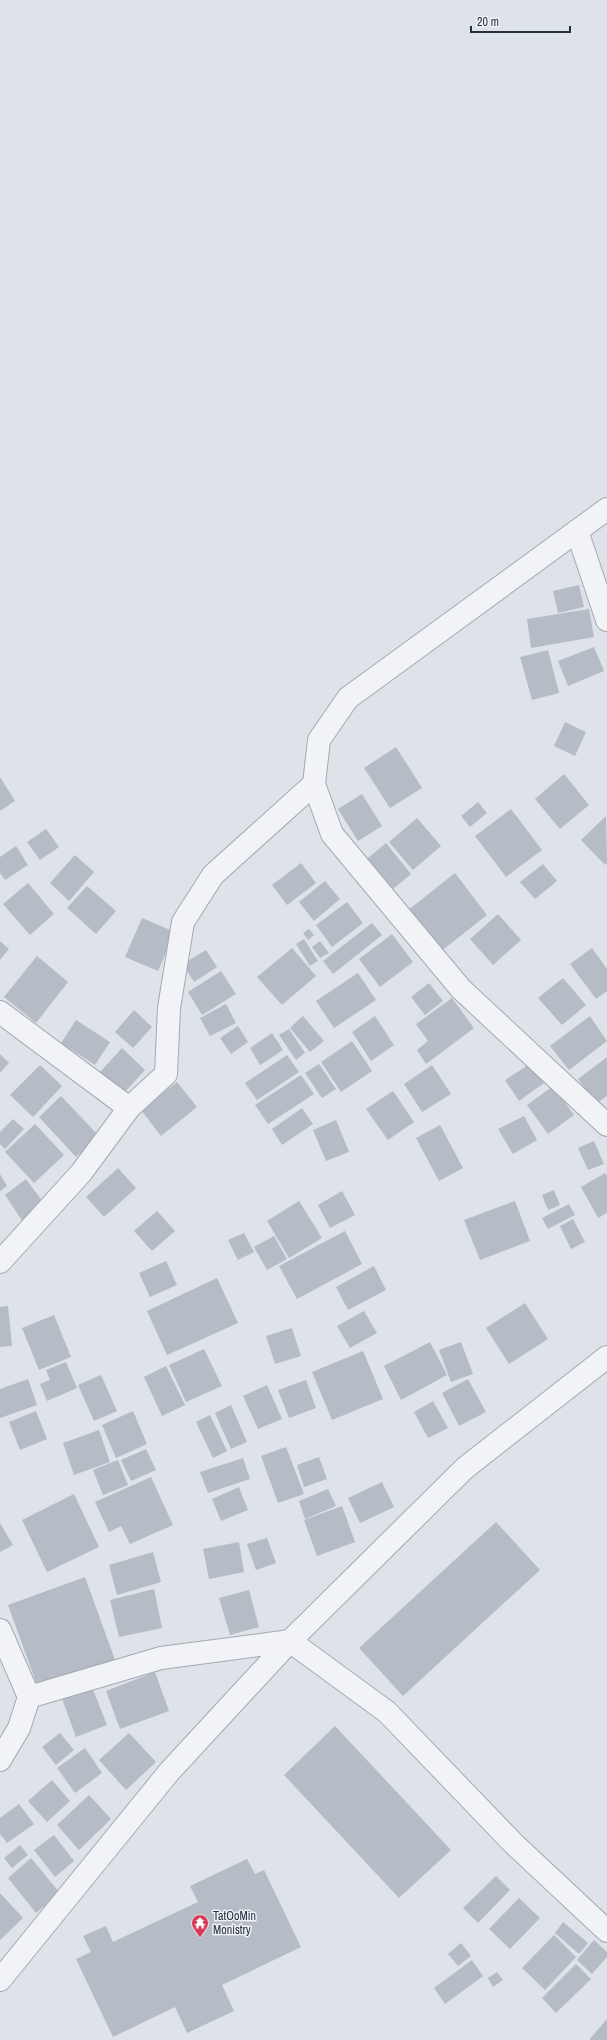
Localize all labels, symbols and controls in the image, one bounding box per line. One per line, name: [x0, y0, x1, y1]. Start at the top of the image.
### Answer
scale bar: [471, 8, 570, 34]
text: 20 m: [477, 14, 499, 30]
place label: TatOoMin Monistry: [213, 1908, 256, 1938]
temple icon: TatOoMin Monistry: [190, 1913, 210, 1938]

